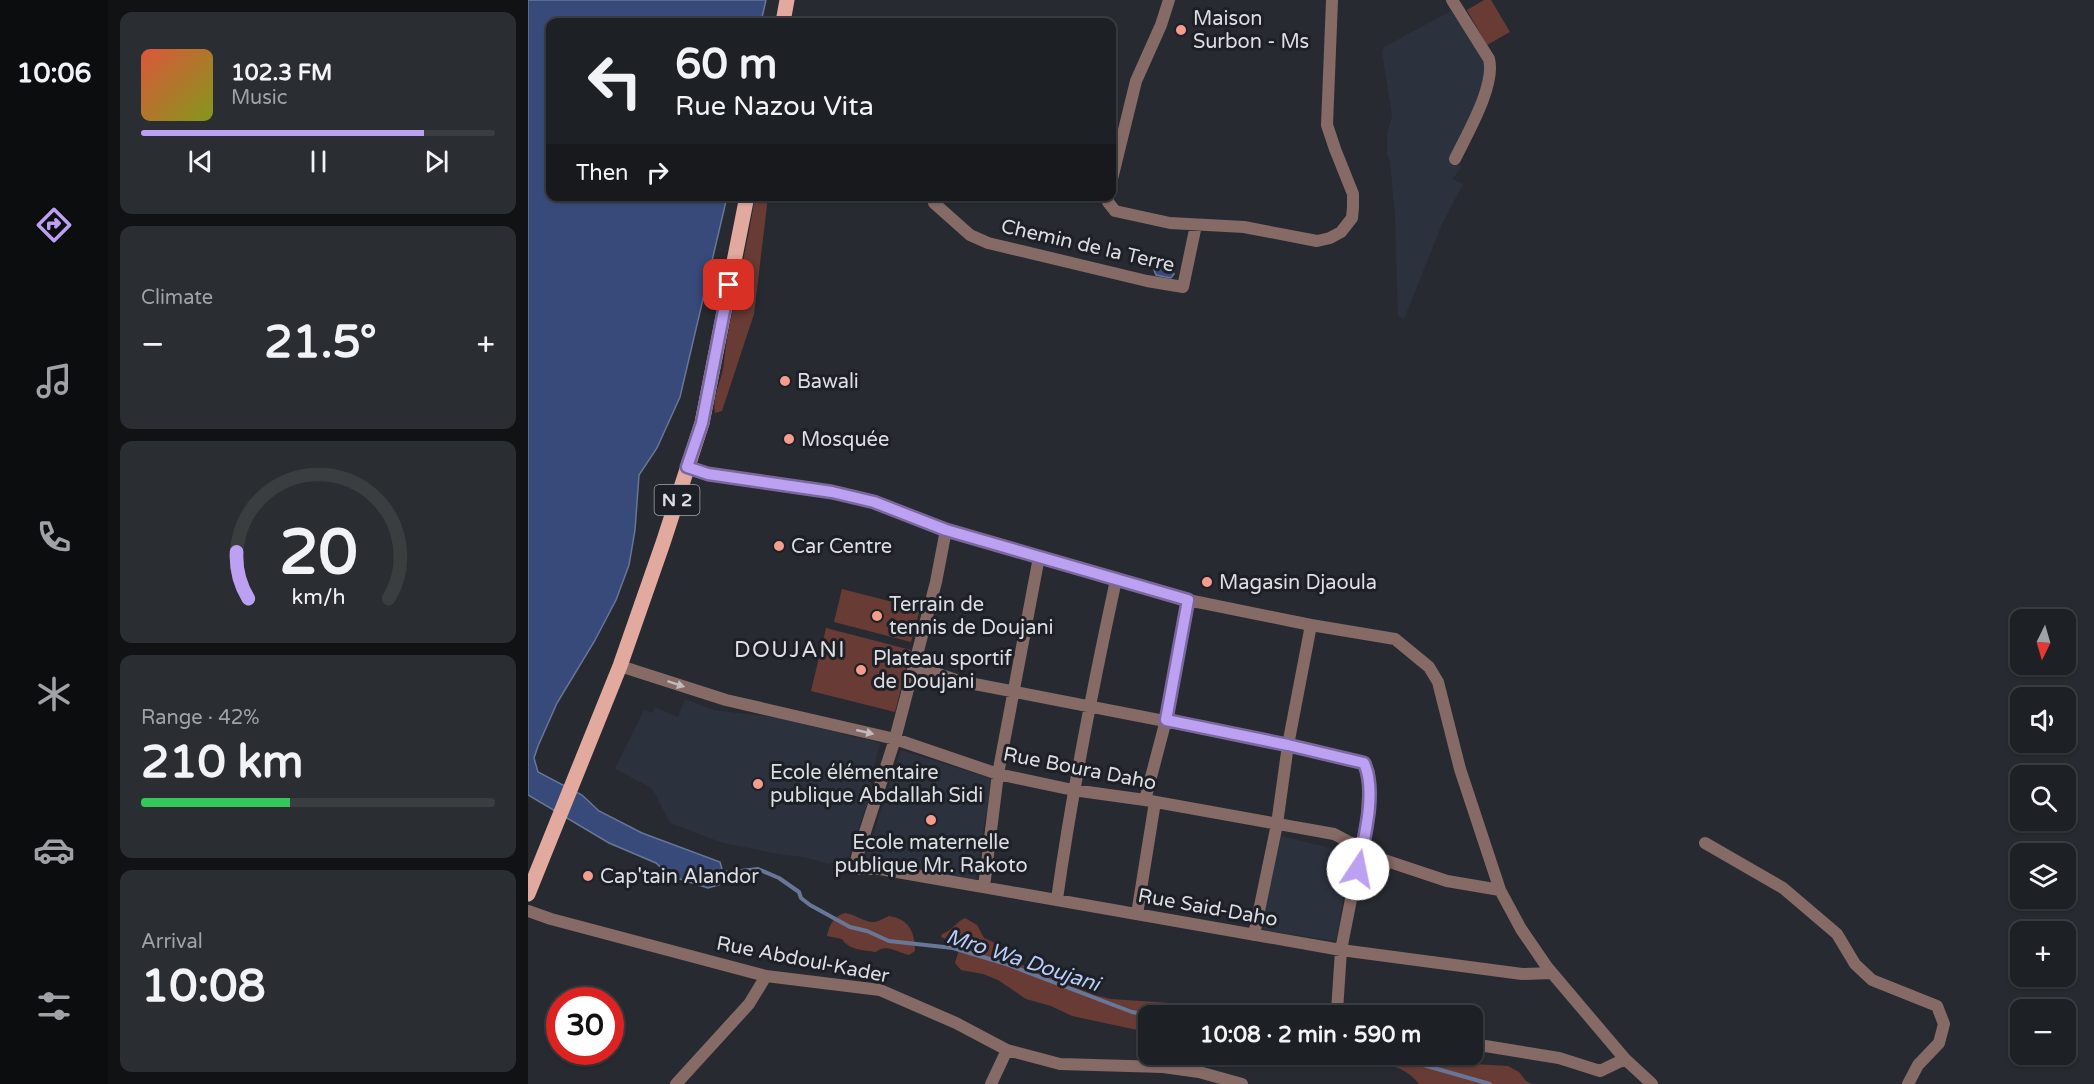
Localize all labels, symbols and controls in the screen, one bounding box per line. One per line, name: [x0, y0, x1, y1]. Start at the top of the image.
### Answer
place label: Maison Surbon - Ms: [1193, 7, 1309, 54]
marker: Maison Surbon - Ms: [1174, 23, 1188, 37]
text: 60 m: [675, 39, 777, 90]
icon: left: [576, 42, 654, 120]
text: 10:06: [17, 57, 91, 90]
text: 102.3 FM: [231, 60, 332, 86]
text: Music: [231, 86, 287, 110]
text: Rue Nazou Vita: [675, 90, 874, 123]
icon: previous: [184, 145, 217, 178]
icon: pause: [302, 145, 335, 178]
icon: next: [420, 145, 453, 178]
icon: right: [641, 156, 674, 189]
text: Then: [576, 160, 629, 186]
icon: directions: [33, 204, 75, 246]
street label: Chemin de la Terre: [999, 214, 1177, 278]
pin: [703, 259, 754, 310]
icon: arrive: [712, 268, 745, 301]
text: Climate: [141, 286, 213, 310]
text: 21.5°: [264, 316, 377, 370]
text: −: [141, 325, 165, 364]
text: +: [476, 325, 495, 364]
icon: music: [33, 360, 75, 402]
place label: Bawali: [797, 370, 859, 394]
marker: Bawali: [778, 374, 792, 388]
place label: Mosquée: [801, 428, 889, 452]
marker: Mosquée: [782, 432, 796, 446]
road number: N 2: [654, 485, 700, 515]
icon: phone: [33, 516, 75, 558]
text: 20: [279, 516, 357, 591]
place label: Car Centre: [791, 535, 892, 559]
marker: Car Centre: [772, 539, 786, 553]
place label: Magasin Djaoula: [1219, 571, 1377, 595]
marker: Magasin Djaoula: [1200, 575, 1214, 589]
text: km/h: [291, 584, 345, 610]
place label: Terrain de tennis de Doujani: [889, 593, 1054, 640]
marker: Terrain de tennis de Doujani: [870, 609, 884, 623]
north arrow: [2010, 609, 2076, 675]
map controls: [2010, 609, 2076, 1065]
district label: DOUJANI: [734, 637, 846, 663]
place label: Plateau sportif de Doujani: [873, 647, 1012, 694]
marker: Plateau sportif de Doujani: [854, 663, 868, 677]
icon: climate: [33, 673, 75, 715]
one-way arrow: [667, 680, 685, 689]
button: sound: [2010, 687, 2076, 753]
text: Range · 42%: [141, 706, 260, 730]
one-way arrow: [855, 727, 874, 737]
text: 210 km: [141, 736, 303, 790]
street label: Rue Boura Daho: [1001, 742, 1158, 796]
place label: Ecole élémentaire publique Abdallah Sidi: [770, 761, 983, 808]
button: search: [2010, 765, 2076, 831]
marker: Ecole élémentaire publique Abdallah Sidi: [751, 777, 765, 791]
marker: Ecole maternelle publique Mr. Rakoto: [924, 813, 938, 827]
icon: car: [33, 829, 75, 871]
place label: Ecole maternelle publique Mr. Rakoto: [834, 831, 1028, 878]
position arrow: [1326, 837, 1390, 901]
button: layers: [2010, 843, 2076, 909]
place label: Cap'tain Alandor: [600, 865, 759, 889]
marker: Cap'tain Alandor: [581, 869, 595, 883]
street label: Rue Said-Daho: [1136, 884, 1280, 932]
button: +: [2010, 921, 2076, 987]
water label: Mro Wa Doujani: [943, 924, 1105, 998]
text: Arrival: [141, 930, 203, 954]
street label: Rue Abdoul-Kader: [714, 931, 892, 989]
text: 10:08: [141, 960, 266, 1014]
icon: filters: [33, 985, 75, 1027]
speed limit sign: 30: [546, 987, 624, 1065]
button: −: [2010, 999, 2076, 1065]
text: 10:08 · 2 min · 590 m: [1200, 1022, 1421, 1048]

